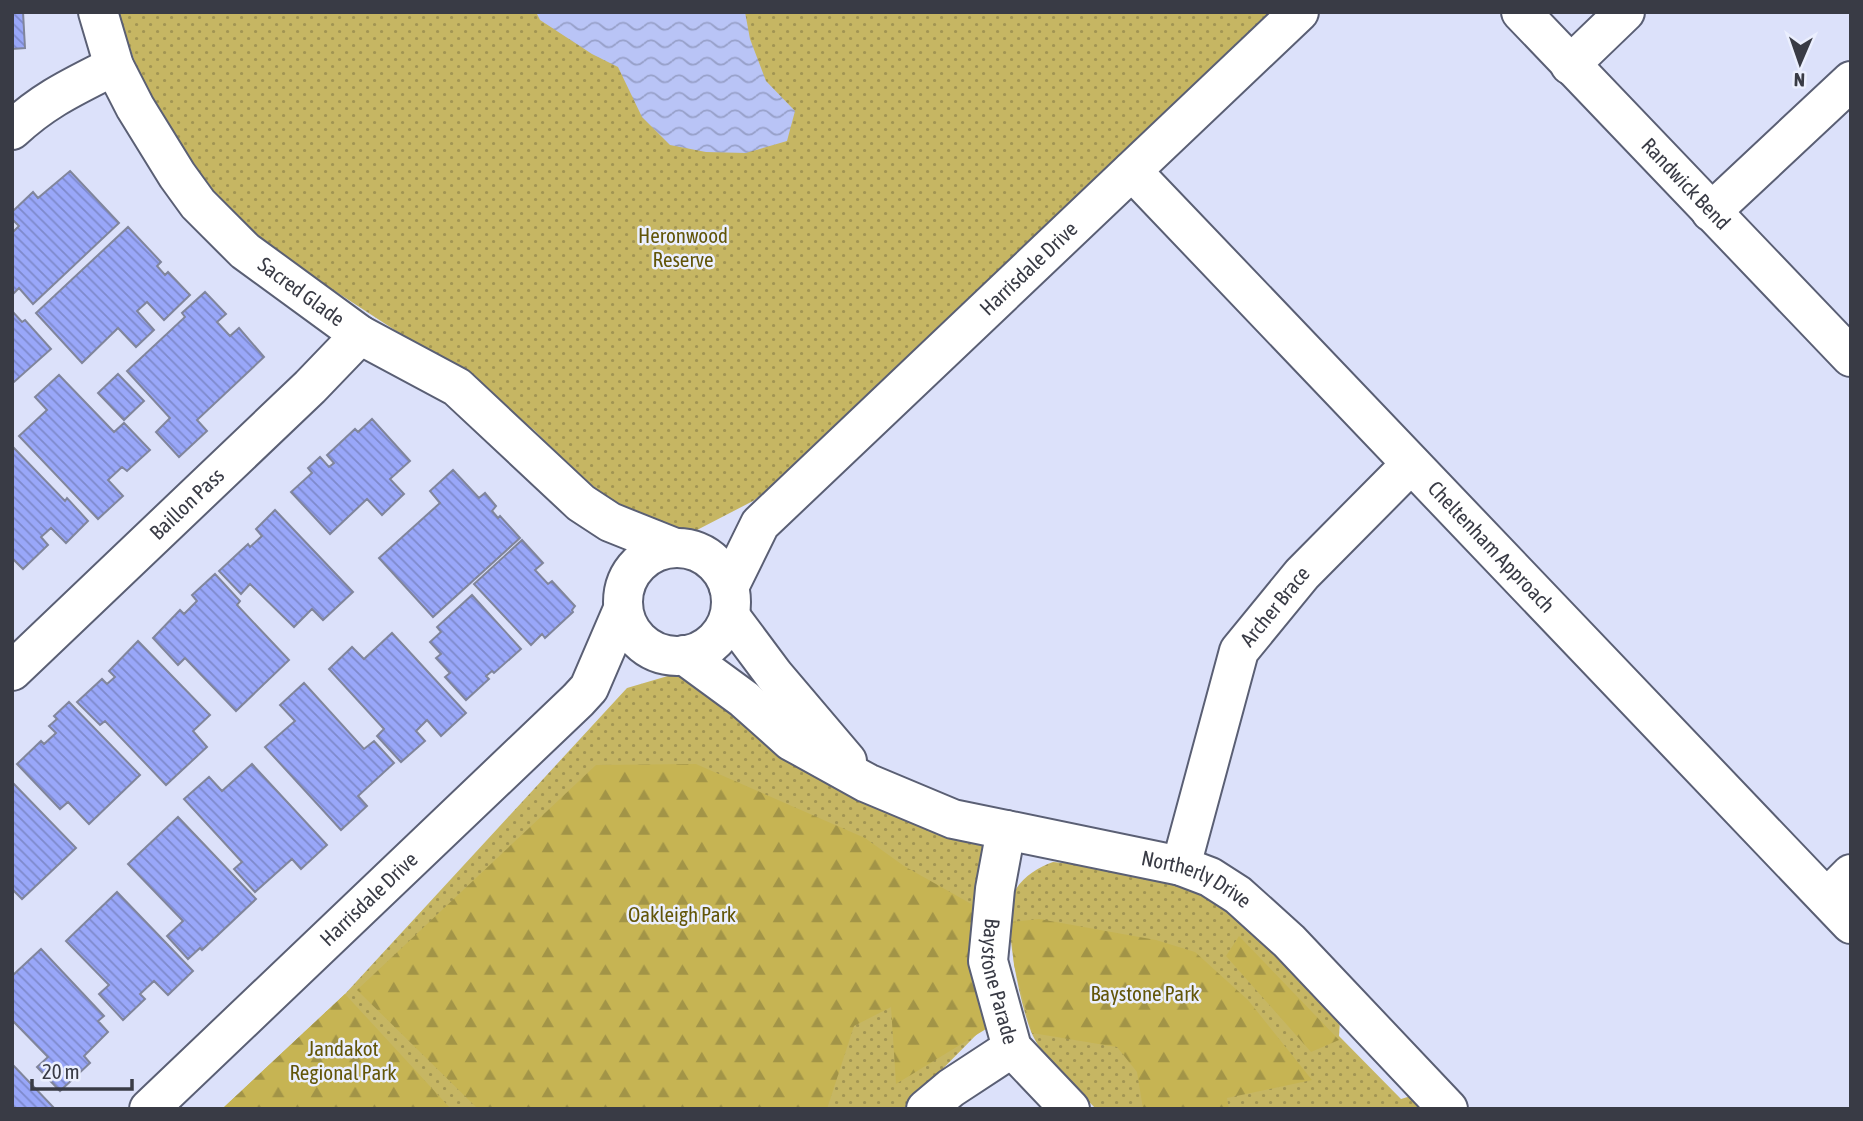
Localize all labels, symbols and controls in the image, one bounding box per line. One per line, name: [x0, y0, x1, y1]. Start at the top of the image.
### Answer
north arrow: [1765, 28, 1835, 98]
text: N: [1793, 69, 1805, 91]
street label: Randwick Bend: [1637, 133, 1735, 234]
street label: Harrisdale Drive: [975, 216, 1082, 320]
park label: Heronwood Reserve: [638, 223, 728, 271]
street label: Sacred Glade: [254, 252, 349, 331]
street label: Baillon Pass: [145, 463, 228, 544]
street label: Cheltenham Approach: [1424, 476, 1560, 617]
street label: Archer Brace: [1235, 561, 1314, 651]
street label: Northerly Drive: [1139, 845, 1257, 912]
street label: Harrisdale Drive: [315, 847, 422, 950]
park label: Oakleigh Park: [628, 902, 736, 926]
street label: Baystone Parade: [977, 917, 1023, 1047]
park label: Baystone Park: [1090, 981, 1200, 1005]
park label: Jandakot Regional Park: [289, 1036, 397, 1084]
scale bar: [32, 1048, 131, 1092]
text: 20 m: [42, 1059, 80, 1083]

